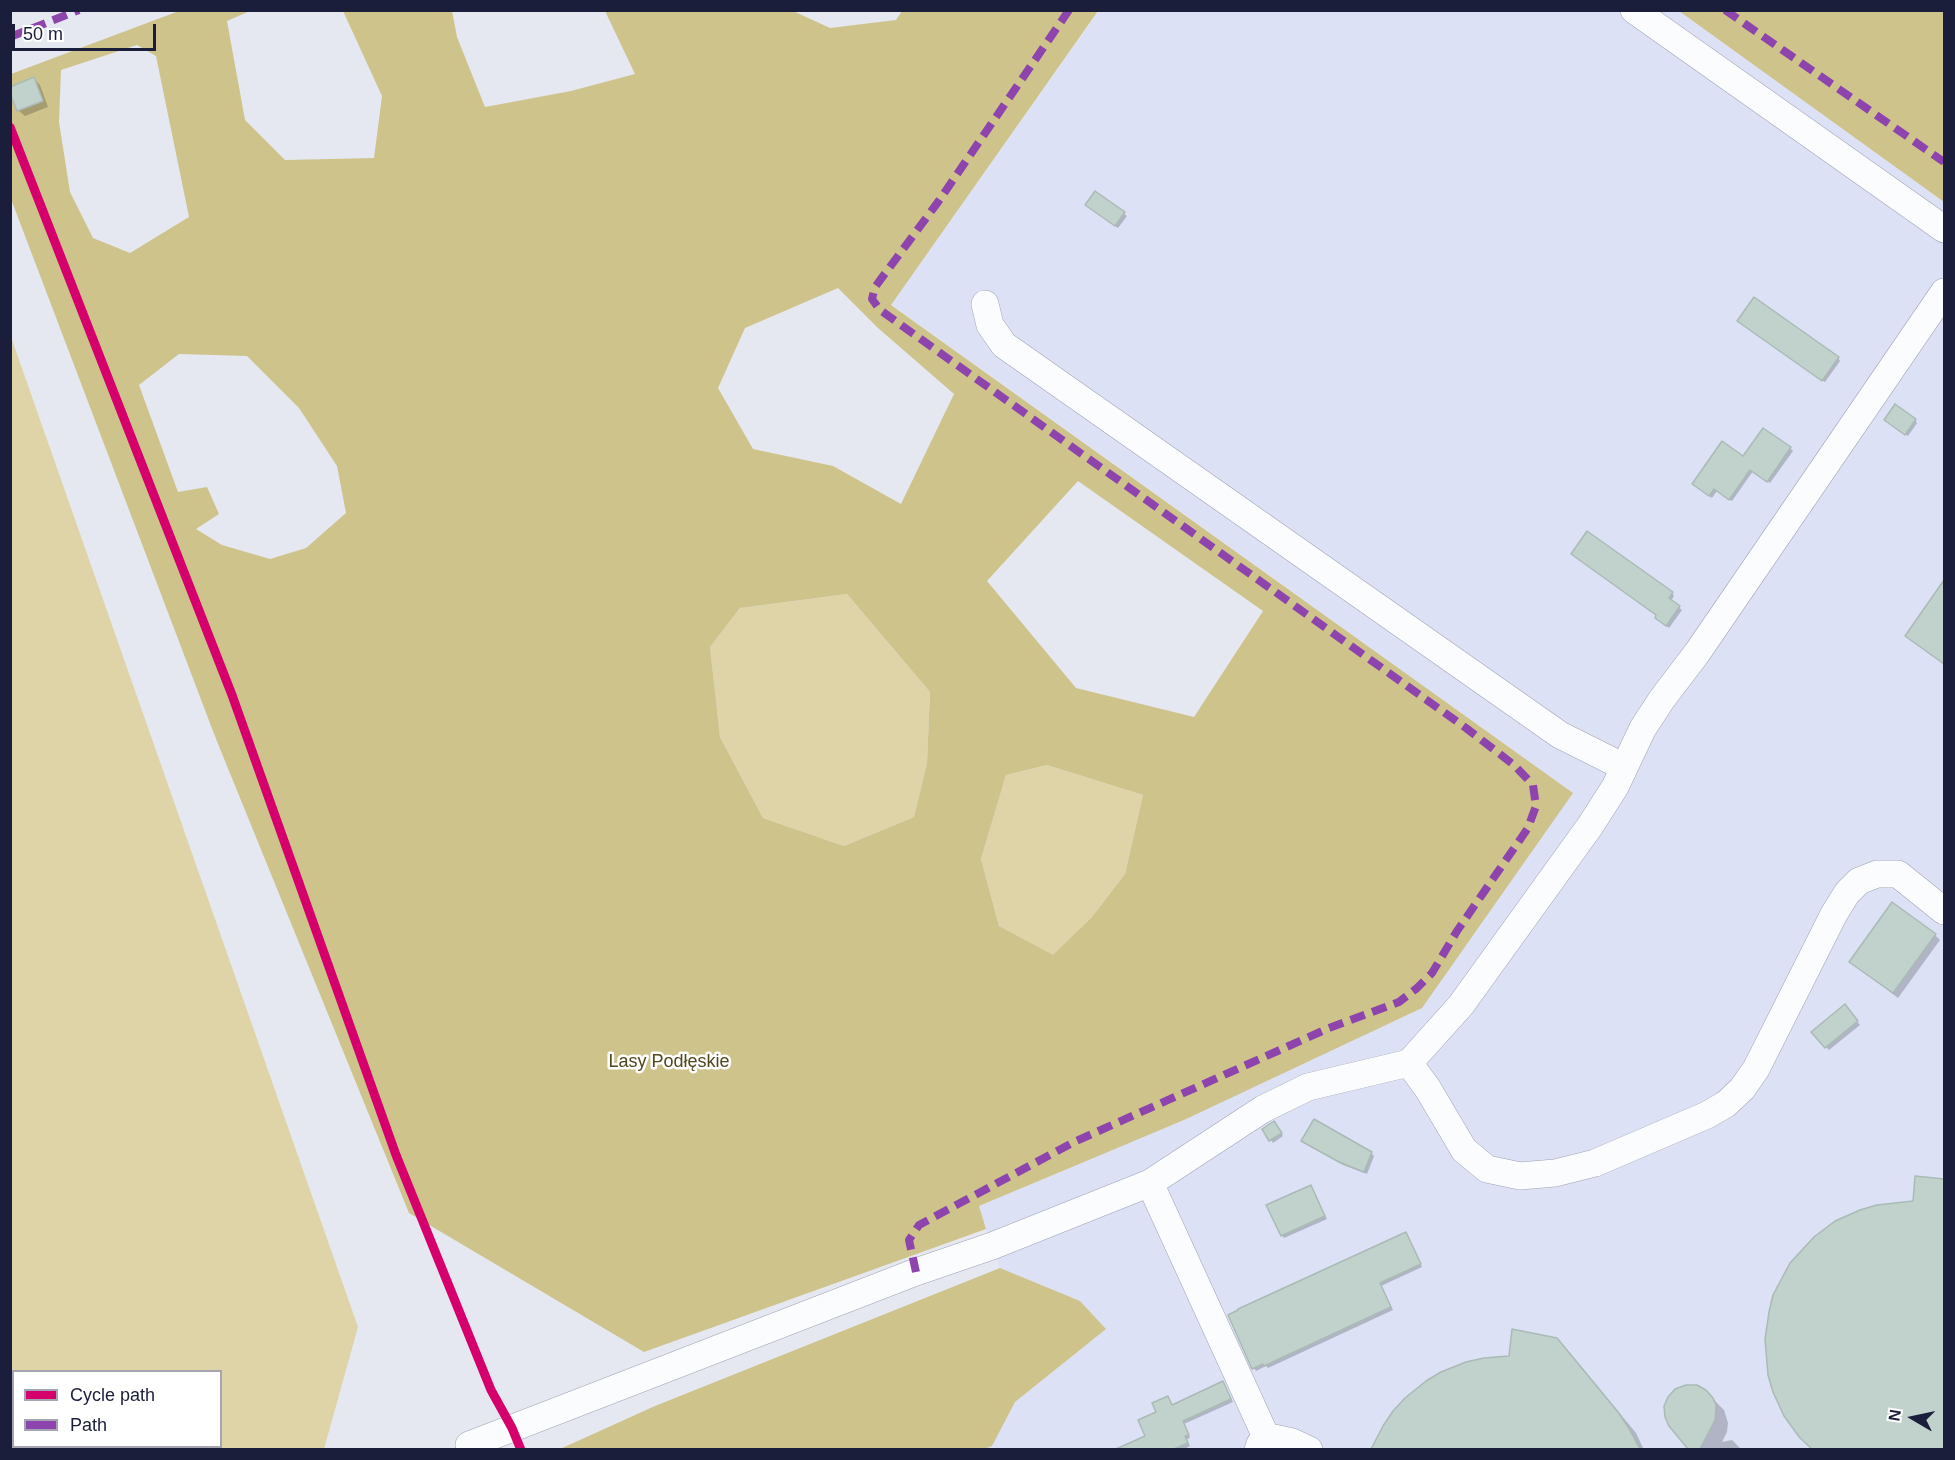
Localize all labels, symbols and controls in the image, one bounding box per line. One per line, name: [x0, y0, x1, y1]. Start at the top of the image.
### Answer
scale bar: [15, 12, 159, 50]
text: 50 m: [23, 24, 63, 44]
park label: Lasy Podłęskie: [608, 1051, 730, 1073]
legend: [12, 1370, 222, 1448]
text: Cycle path: [70, 1385, 155, 1405]
north arrow: [1883, 1388, 1943, 1448]
text: N: [1885, 1408, 1904, 1422]
text: Path: [70, 1415, 107, 1435]

